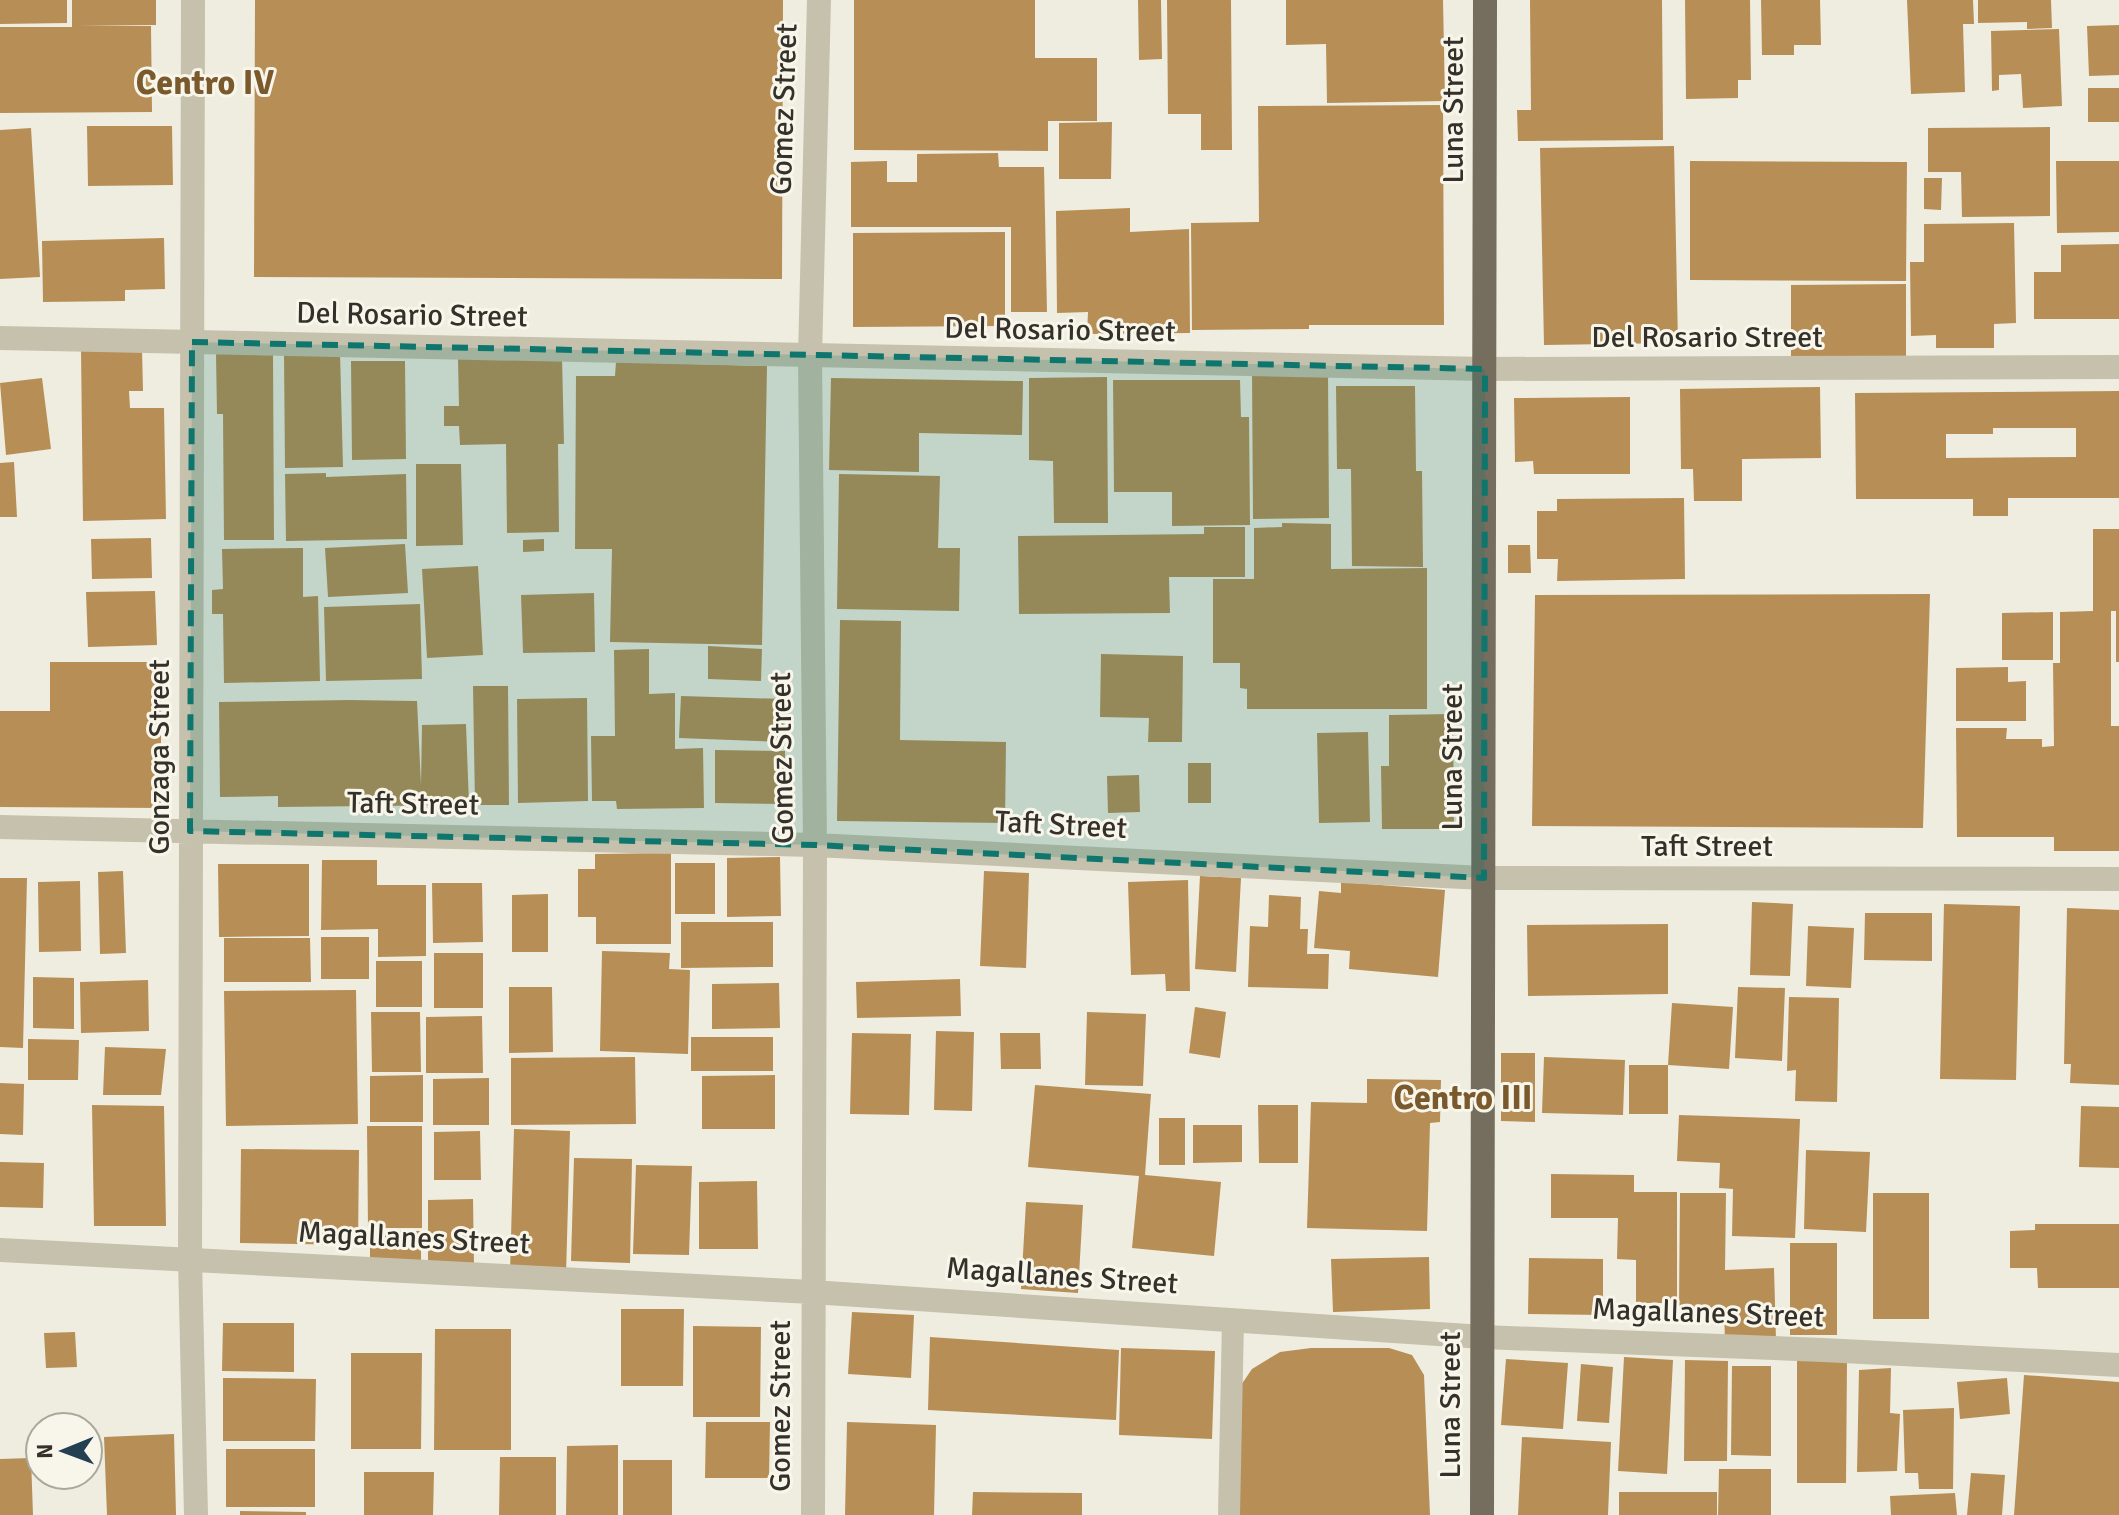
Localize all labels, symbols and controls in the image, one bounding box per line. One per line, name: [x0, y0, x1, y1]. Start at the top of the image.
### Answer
street label: Gomez Street: [763, 22, 805, 196]
street label: Luna Street: [1435, 36, 1472, 184]
district label: Centro IV: [136, 62, 275, 104]
street label: Del Rosario Street: [296, 294, 528, 336]
street label: Del Rosario Street: [944, 309, 1176, 351]
street label: Del Rosario Street: [1591, 319, 1823, 356]
street label: Gonzaga Street: [141, 659, 178, 855]
street label: Gomez Street: [762, 672, 802, 844]
street label: Luna Street: [1434, 683, 1471, 831]
street label: Taft Street: [347, 784, 479, 824]
street label: Taft Street: [994, 803, 1128, 847]
street label: Taft Street: [1641, 828, 1773, 865]
district label: Centro III: [1393, 1077, 1533, 1119]
street label: Magallanes Street: [297, 1213, 531, 1263]
street label: Magallanes Street: [945, 1249, 1179, 1303]
street label: Magallanes Street: [1591, 1290, 1825, 1336]
street label: Gomez Street: [762, 1320, 799, 1492]
street label: Luna Street: [1432, 1331, 1469, 1479]
north arrow: [24, 1411, 104, 1491]
text: N: [31, 1443, 58, 1459]

